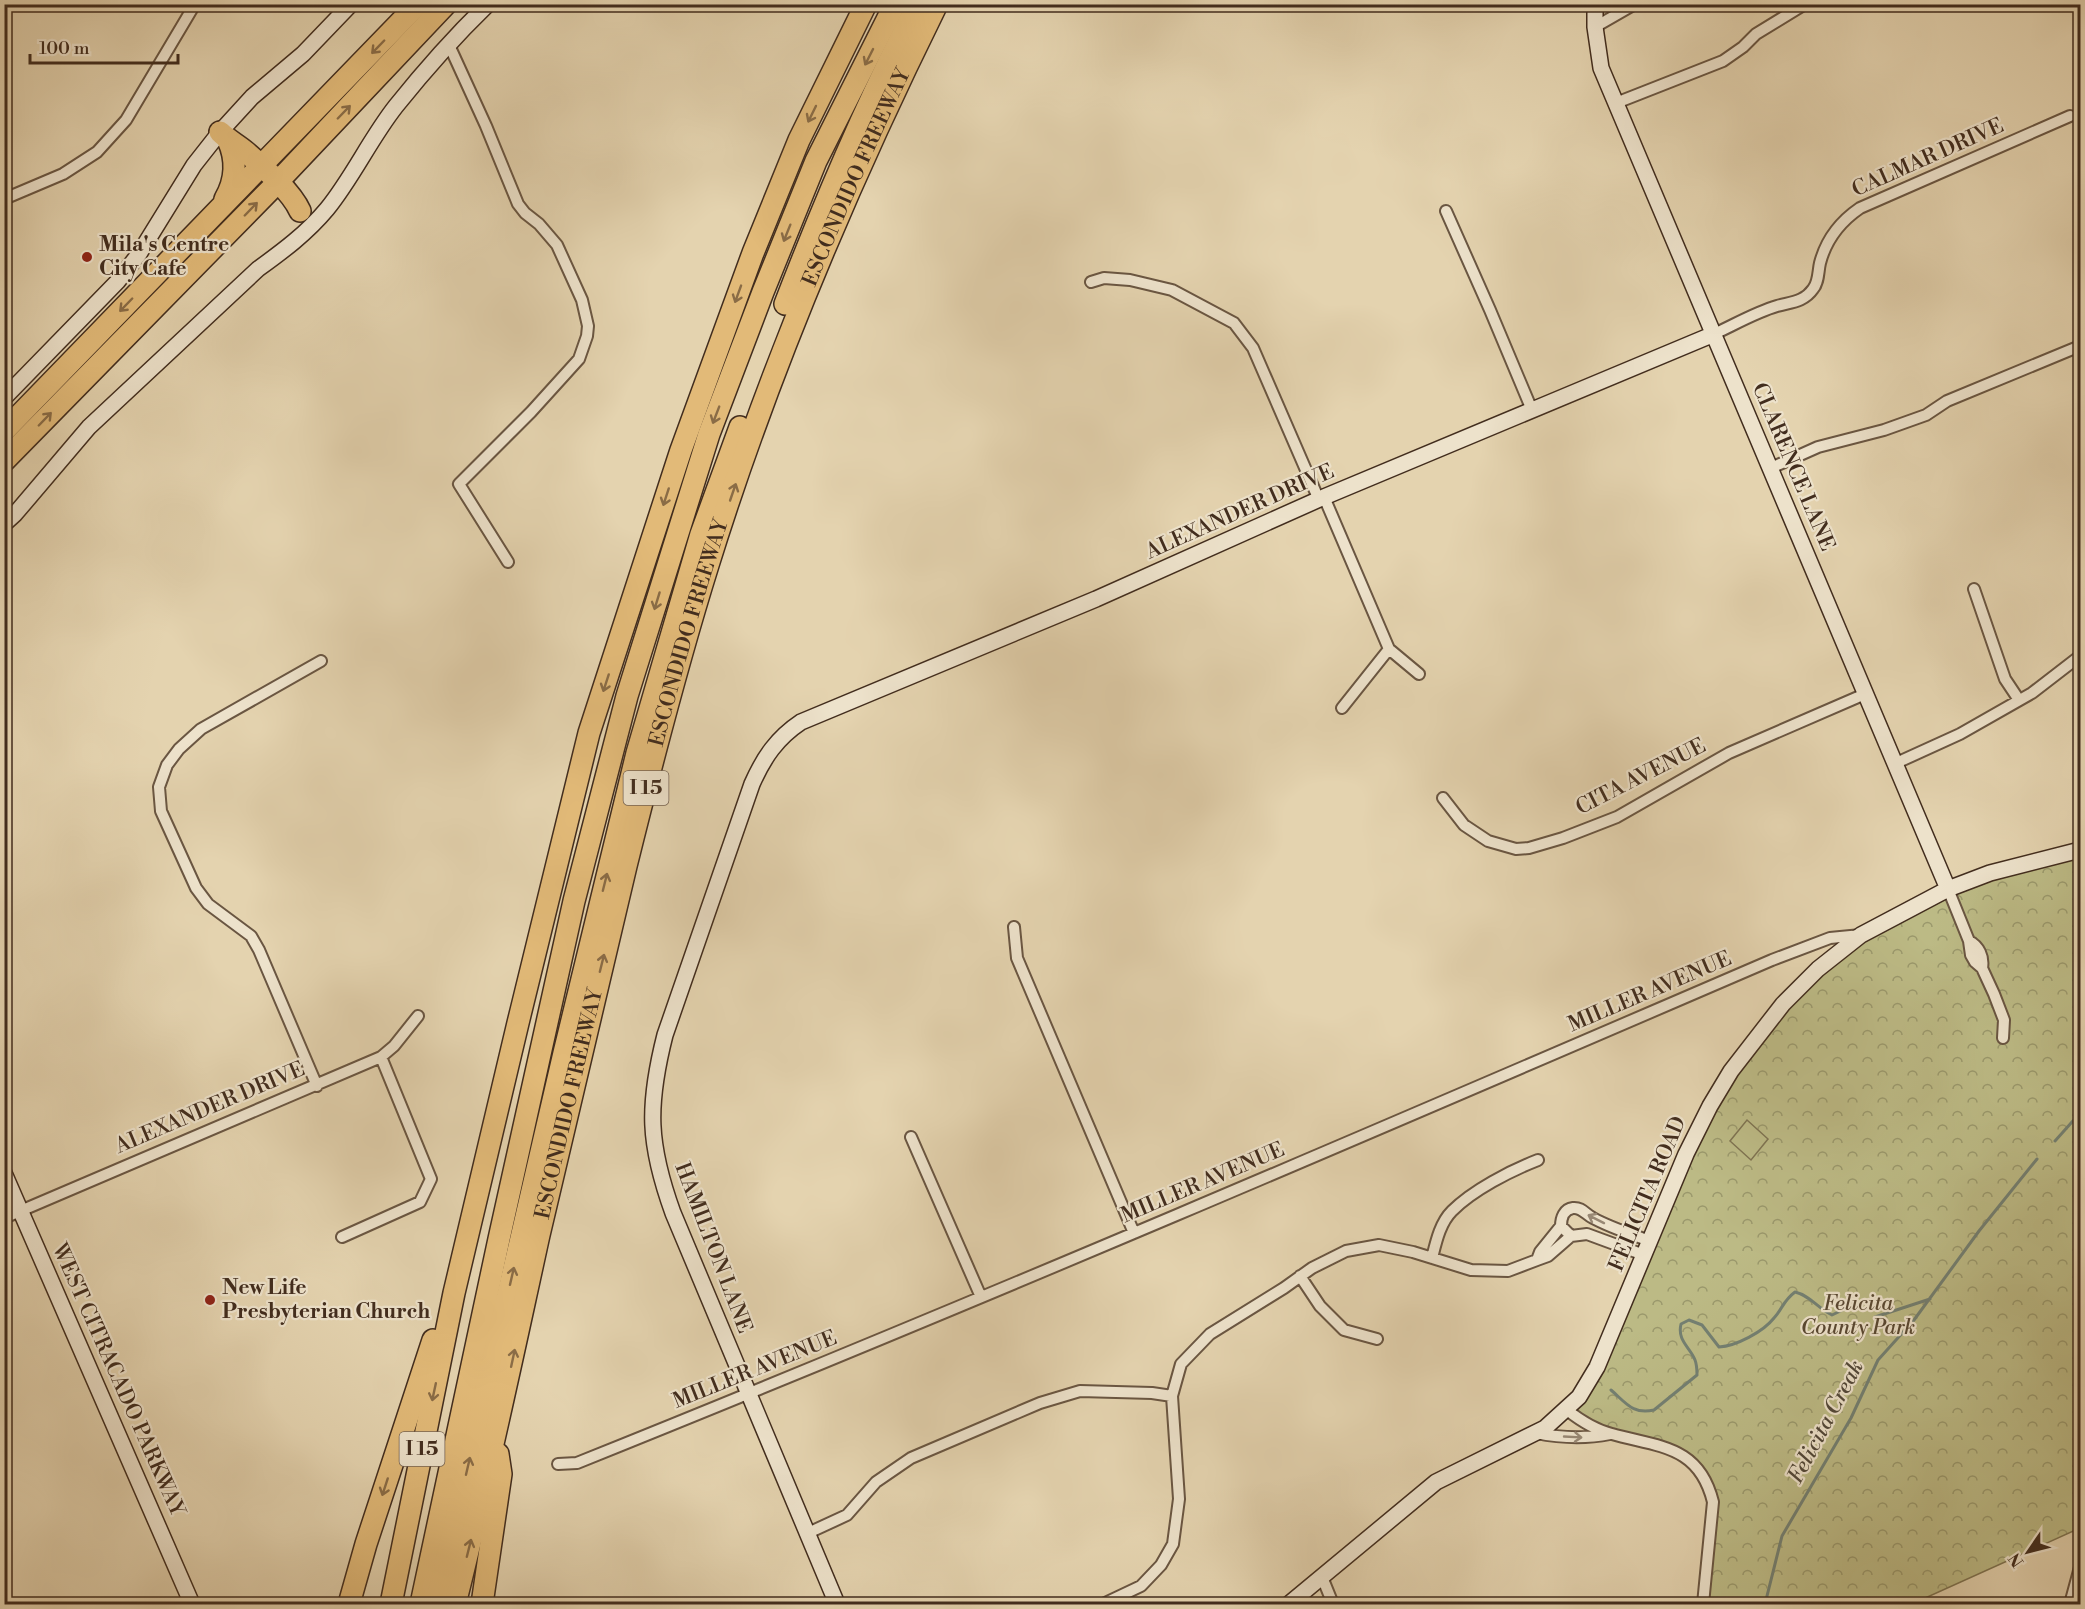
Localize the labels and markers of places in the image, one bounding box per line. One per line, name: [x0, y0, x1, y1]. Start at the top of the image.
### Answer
place label: Mila's Centre City Cafe: [99, 232, 229, 282]
marker: Mila's Centre City Cafe: [80, 250, 94, 264]
place label: New Life Presbyterian Church: [222, 1275, 430, 1325]
marker: New Life Presbyterian Church: [203, 1293, 217, 1307]

